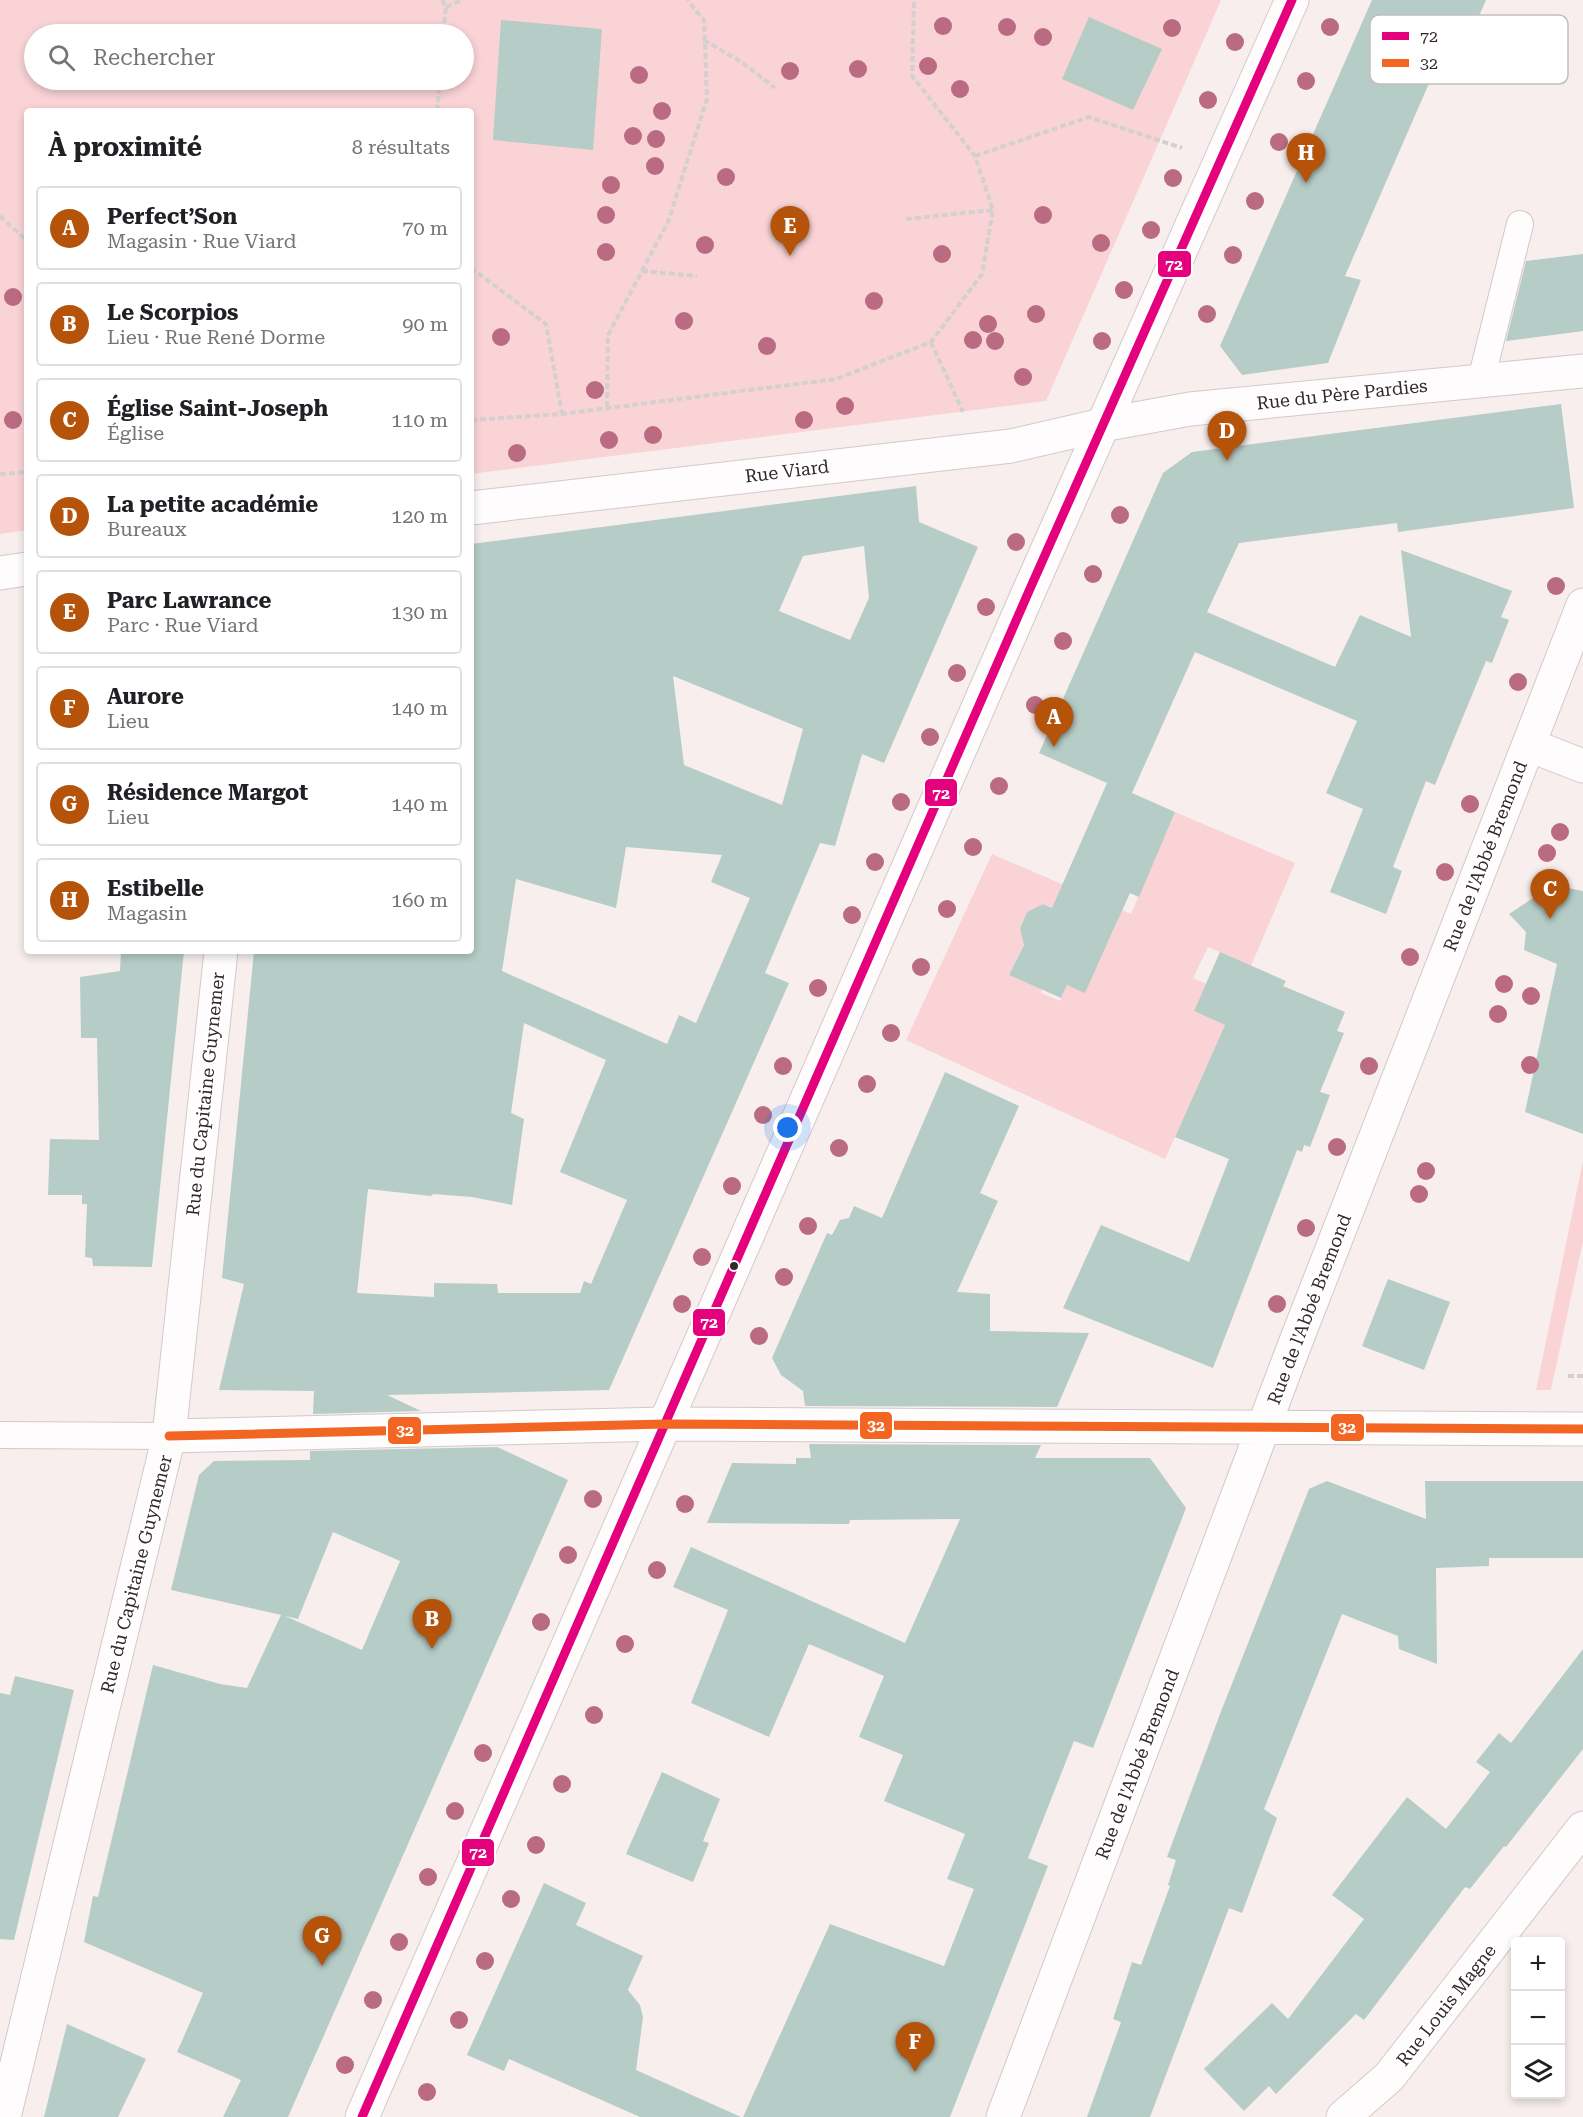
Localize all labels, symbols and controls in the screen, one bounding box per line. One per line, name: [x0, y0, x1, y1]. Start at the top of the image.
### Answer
legend: [1370, 15, 1568, 84]
search box: [24, 24, 474, 90]
text: 72: [1420, 27, 1438, 46]
icon: search: [45, 41, 78, 74]
text: Rechercher: [93, 45, 215, 70]
text: 32: [1420, 54, 1438, 73]
text: À proximité: [48, 132, 202, 162]
pin: H: [1286, 134, 1326, 183]
text: 8 résultats: [352, 135, 450, 159]
text: Perfect’Son: [107, 204, 237, 229]
pin: E: [770, 206, 810, 256]
text: A: [62, 216, 77, 240]
text: 70 m: [402, 216, 448, 240]
text: Magasin · Rue Viard: [107, 229, 297, 253]
line badge: 72: [1157, 250, 1192, 278]
text: 72: [1165, 255, 1183, 274]
text: Le Scorpios: [107, 300, 238, 325]
text: B: [62, 312, 77, 336]
text: 90 m: [402, 312, 448, 336]
text: Lieu · Rue René Dorme: [107, 325, 325, 349]
street label: Rue du Père Pardies: [1256, 375, 1428, 413]
text: Église Saint-Joseph: [107, 396, 328, 421]
text: C: [63, 408, 77, 432]
text: 110 m: [391, 408, 448, 432]
pin: D: [1208, 412, 1246, 461]
text: Église: [107, 421, 164, 445]
street label: Rue Viard: [744, 455, 831, 487]
text: La petite académie: [107, 492, 318, 517]
text: D: [61, 504, 78, 528]
text: 120 m: [391, 504, 448, 528]
text: Bureaux: [107, 517, 186, 541]
text: Parc Lawrance: [107, 588, 271, 613]
text: E: [63, 600, 76, 624]
text: 130 m: [391, 600, 448, 624]
text: Parc · Rue Viard: [107, 613, 259, 637]
text: Aurore: [107, 684, 184, 709]
text: F: [63, 696, 76, 720]
text: 140 m: [391, 696, 448, 720]
pin: A: [1034, 698, 1074, 747]
text: Lieu: [107, 709, 149, 733]
street label: Rue de l'Abbé Bremond: [1439, 757, 1531, 954]
line badge: 72: [924, 778, 958, 807]
text: Résidence Margot: [107, 780, 308, 805]
text: 72: [932, 784, 950, 803]
text: G: [62, 792, 77, 816]
text: 140 m: [391, 792, 448, 816]
text: Lieu: [107, 805, 149, 829]
pin: C: [1530, 870, 1570, 919]
text: Estibelle: [107, 876, 204, 901]
text: H: [61, 888, 78, 912]
text: 160 m: [391, 888, 448, 912]
text: Magasin: [107, 901, 187, 925]
street label: Rue du Capitaine Guynemer: [182, 971, 228, 1217]
your location: [773, 1113, 802, 1142]
street label: Rue de l'Abbé Bremond: [1263, 1210, 1355, 1407]
unlabelled marker: [728, 1260, 740, 1272]
line badge: 72: [692, 1308, 726, 1337]
text: 72: [700, 1313, 718, 1332]
line badge: 32: [859, 1411, 893, 1440]
line badge: 32: [1330, 1413, 1365, 1442]
line badge: 32: [387, 1416, 422, 1445]
text: 32: [867, 1416, 885, 1435]
text: 32: [1338, 1418, 1356, 1437]
text: 32: [396, 1421, 414, 1440]
street label: Rue du Capitaine Guynemer: [96, 1453, 176, 1695]
pin: B: [412, 1600, 452, 1649]
street label: Rue de l'Abbé Bremond: [1091, 1665, 1183, 1862]
line badge: 72: [461, 1838, 495, 1867]
text: 72: [469, 1843, 487, 1862]
pin: G: [302, 1916, 342, 1966]
map controls: [1511, 1937, 1565, 2099]
button: +: [1511, 1937, 1565, 1991]
street label: Rue Louis Magne: [1392, 1940, 1500, 2070]
button: −: [1511, 1991, 1565, 2045]
pin: F: [896, 2022, 934, 2072]
button: layers: [1511, 2045, 1565, 2099]

